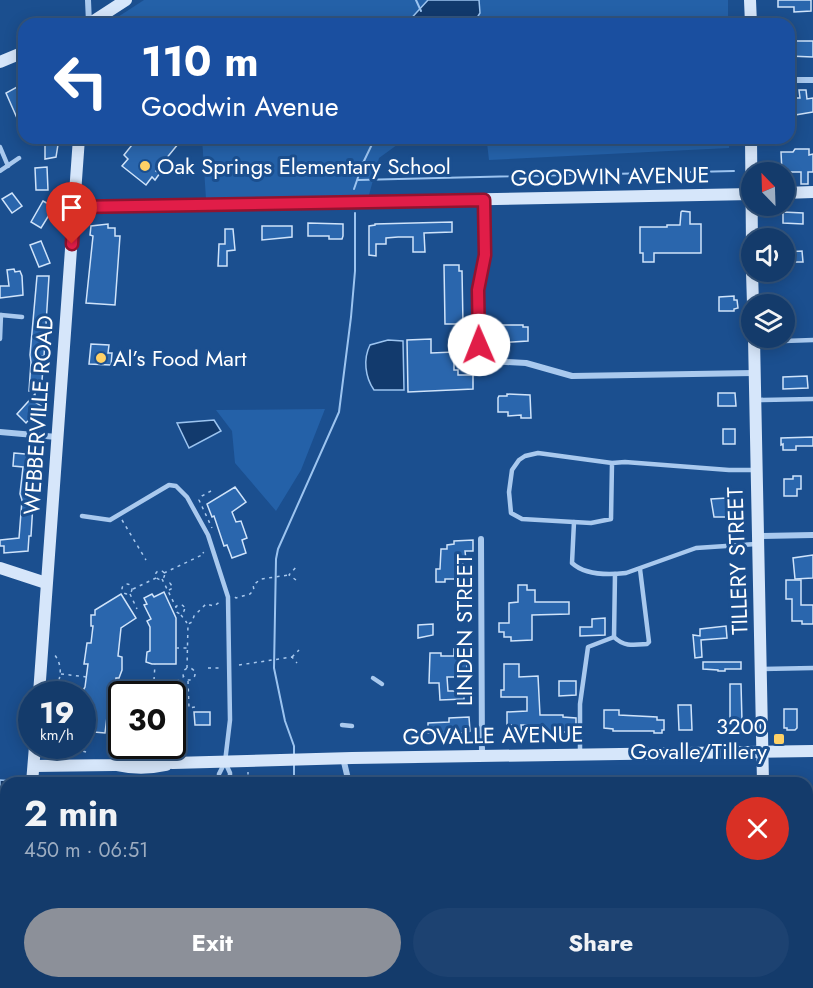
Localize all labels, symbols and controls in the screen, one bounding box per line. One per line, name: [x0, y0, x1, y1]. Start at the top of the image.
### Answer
text: 110 m: [141, 31, 259, 92]
icon: left: [42, 42, 120, 120]
text: Goodwin Avenue: [141, 87, 339, 126]
place label: Oak Springs Elementary School: [157, 150, 451, 182]
street label: GOODWIN AVENUE: [510, 158, 710, 194]
marker: Oak Springs Elementary School: [138, 159, 152, 173]
north arrow: [741, 162, 795, 216]
map controls: [741, 162, 795, 348]
pin: [46, 182, 97, 244]
icon: arrive: [55, 191, 88, 224]
button: sound: [741, 228, 795, 282]
button: layers: [741, 294, 795, 348]
position arrow: [447, 313, 511, 377]
street label: WEBBERVILLE ROAD: [15, 314, 61, 516]
place label: Al’s Food Mart: [113, 342, 247, 374]
marker: Al’s Food Mart: [94, 351, 108, 365]
street label: TILLERY STREET: [718, 486, 756, 635]
street label: LINDEN STREET: [448, 553, 480, 706]
speed limit sign: 30: [108, 681, 186, 759]
text: 19: [39, 691, 75, 734]
place label: 3200 Govalle/Tillery: [630, 710, 767, 767]
street label: GOVALLE AVENUE: [402, 717, 584, 753]
text: km/h: [40, 724, 74, 746]
marker: 3200 Govalle/Tillery: [772, 732, 786, 746]
text: 2 min: [24, 787, 119, 839]
button: close: [726, 797, 789, 860]
text: 450 m · 06:51: [24, 836, 148, 865]
button: Exit: [24, 908, 401, 977]
button: Share: [413, 908, 789, 977]

